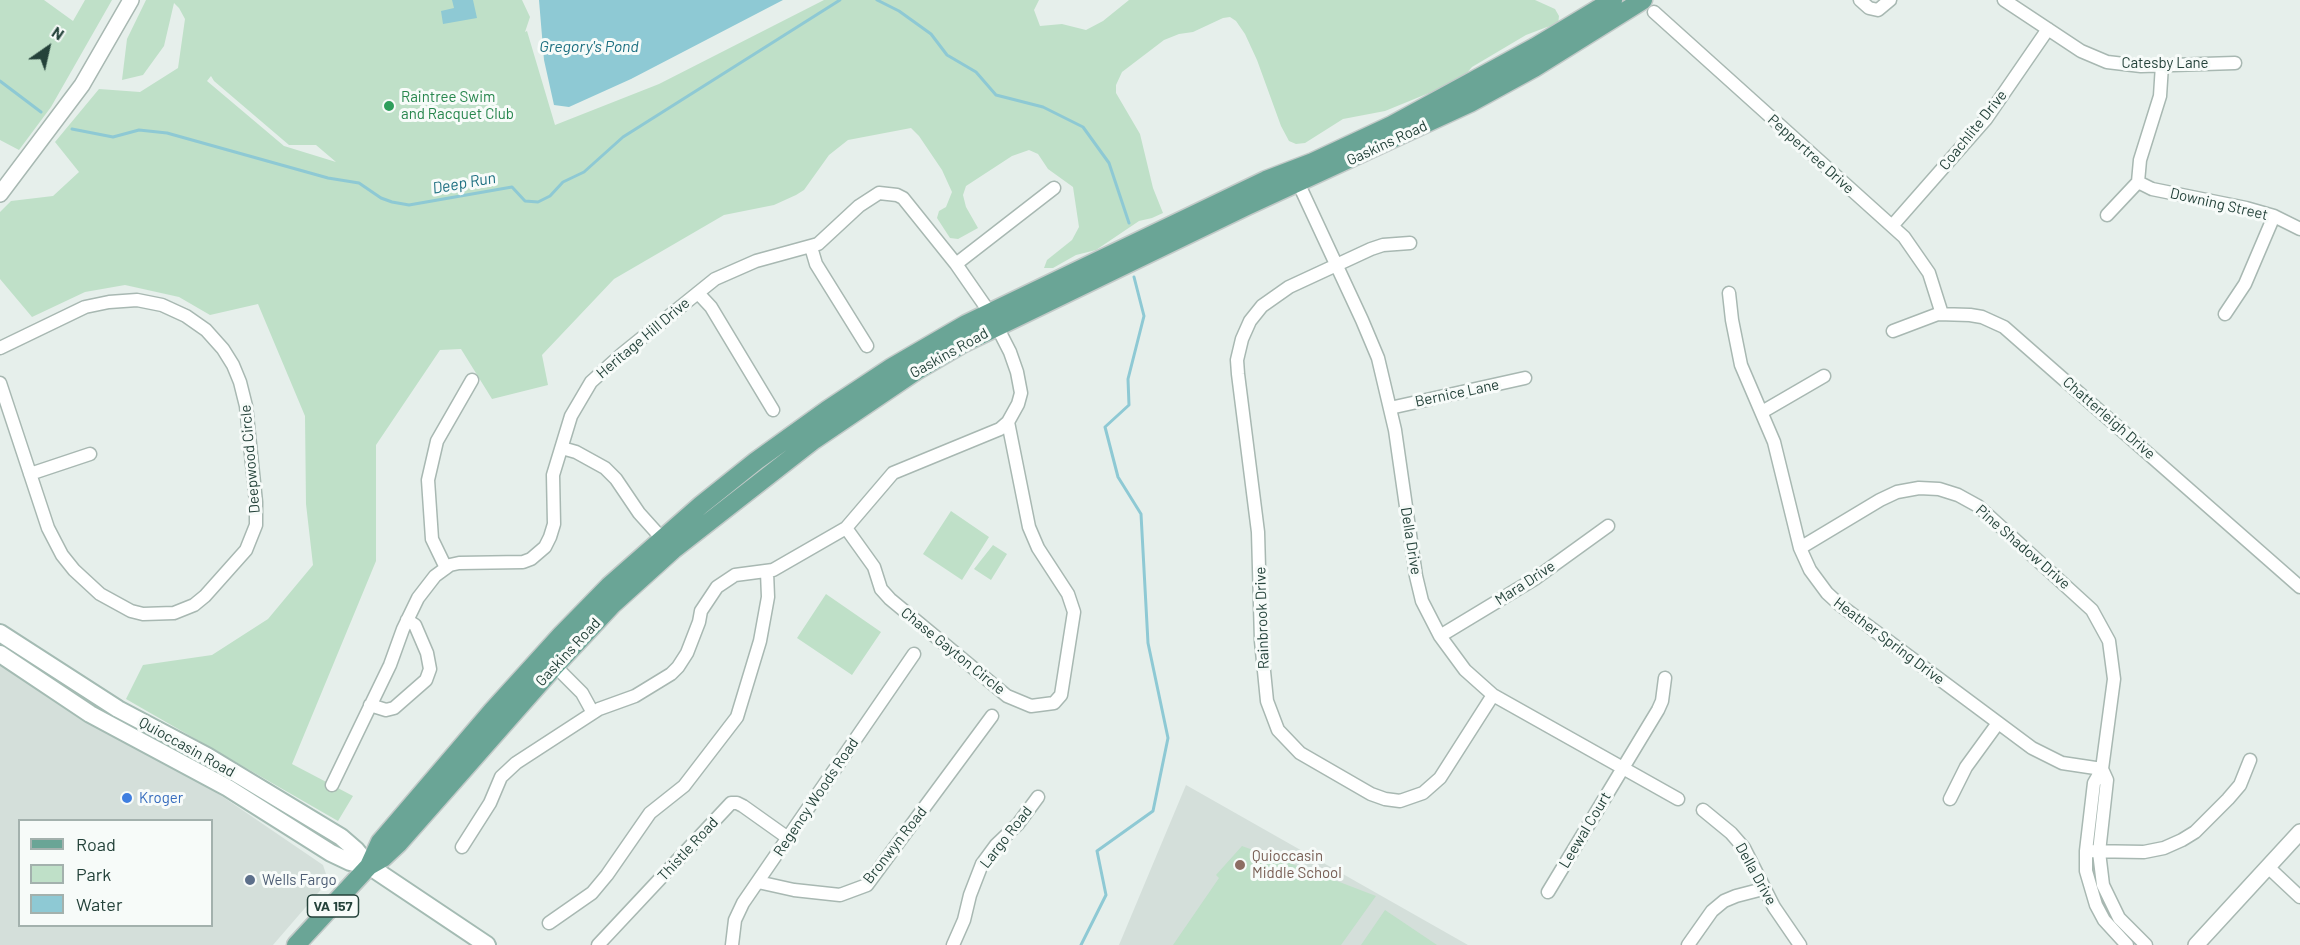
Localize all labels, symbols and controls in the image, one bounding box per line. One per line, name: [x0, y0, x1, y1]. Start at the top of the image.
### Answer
north arrow: [18, 18, 78, 78]
text: N: [49, 22, 68, 44]
water label: Gregory's Pond: [539, 37, 639, 57]
street label: Catesby Lane: [2121, 54, 2209, 72]
street label: Coachlite Drive: [1935, 86, 2011, 174]
place label: Raintree Swim and Racquet Club: [401, 88, 514, 123]
marker: Raintree Swim and Racquet Club: [382, 99, 396, 113]
street label: Peppertree Drive: [1764, 111, 1858, 197]
street label: Gaskins Road: [1344, 117, 1430, 169]
water label: Deep Run: [431, 168, 497, 198]
street label: Downing Street: [2168, 184, 2270, 224]
street label: Heritage Hill Drive: [593, 294, 693, 382]
street label: Gaskins Road: [907, 324, 991, 382]
street label: Chatterleigh Drive: [2059, 373, 2159, 463]
street label: Bernice Lane: [1413, 375, 1501, 411]
street label: Deepwood Circle: [236, 404, 264, 514]
street label: Pine Shadow Drive: [1972, 501, 2074, 593]
street label: Della Drive: [1397, 506, 1425, 576]
street label: Mara Drive: [1492, 557, 1558, 609]
street label: Rainbrook Drive: [1251, 566, 1273, 670]
street label: Heather Spring Drive: [1830, 593, 1948, 689]
street label: Chase Gayton Circle: [897, 604, 1009, 698]
street label: Gaskins Road: [532, 614, 604, 690]
street label: Quioccasin Road: [136, 713, 238, 781]
street label: Regency Woods Road: [770, 734, 862, 860]
place label: Kroger: [139, 789, 183, 807]
street label: Leewal Court: [1555, 789, 1615, 871]
marker: Kroger: [120, 791, 134, 805]
street label: Largo Road: [976, 802, 1036, 872]
street label: Bronwyn Road: [859, 803, 931, 887]
street label: Thistle Road: [654, 813, 722, 885]
legend: [18, 819, 213, 927]
text: Road: [76, 833, 116, 855]
street label: Della Drive: [1732, 840, 1780, 908]
place label: Quioccasin Middle School: [1252, 847, 1342, 882]
marker: Quioccasin Middle School: [1233, 858, 1247, 872]
text: Park: [76, 863, 111, 885]
place label: Wells Fargo: [262, 871, 337, 889]
marker: Wells Fargo: [243, 873, 257, 887]
text: Water: [76, 893, 123, 915]
road number: VA 157: [308, 895, 358, 917]

